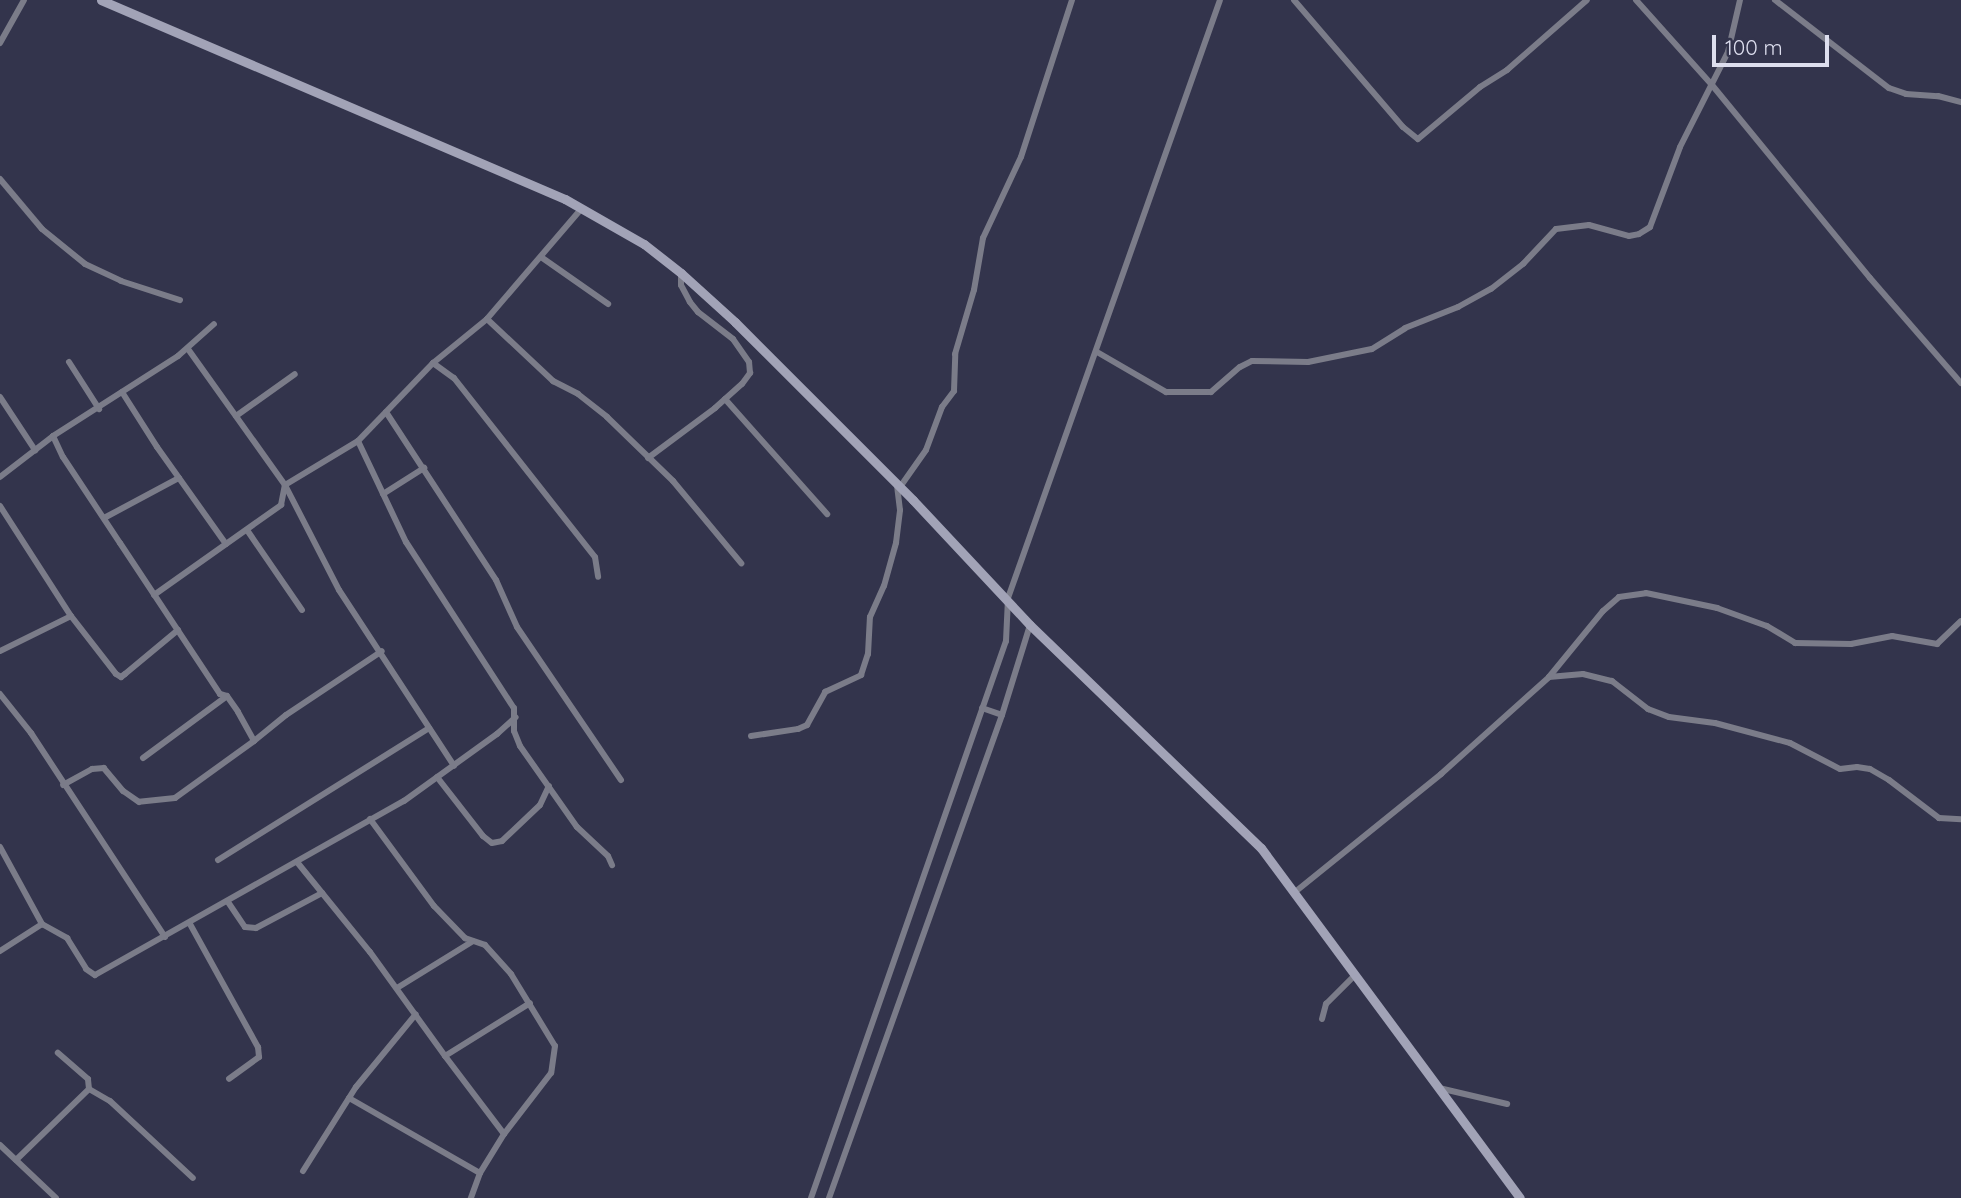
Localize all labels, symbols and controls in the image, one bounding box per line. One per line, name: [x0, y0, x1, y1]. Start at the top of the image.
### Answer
scale bar: [1716, 21, 1833, 65]
text: 100 m: [1725, 34, 1783, 60]

